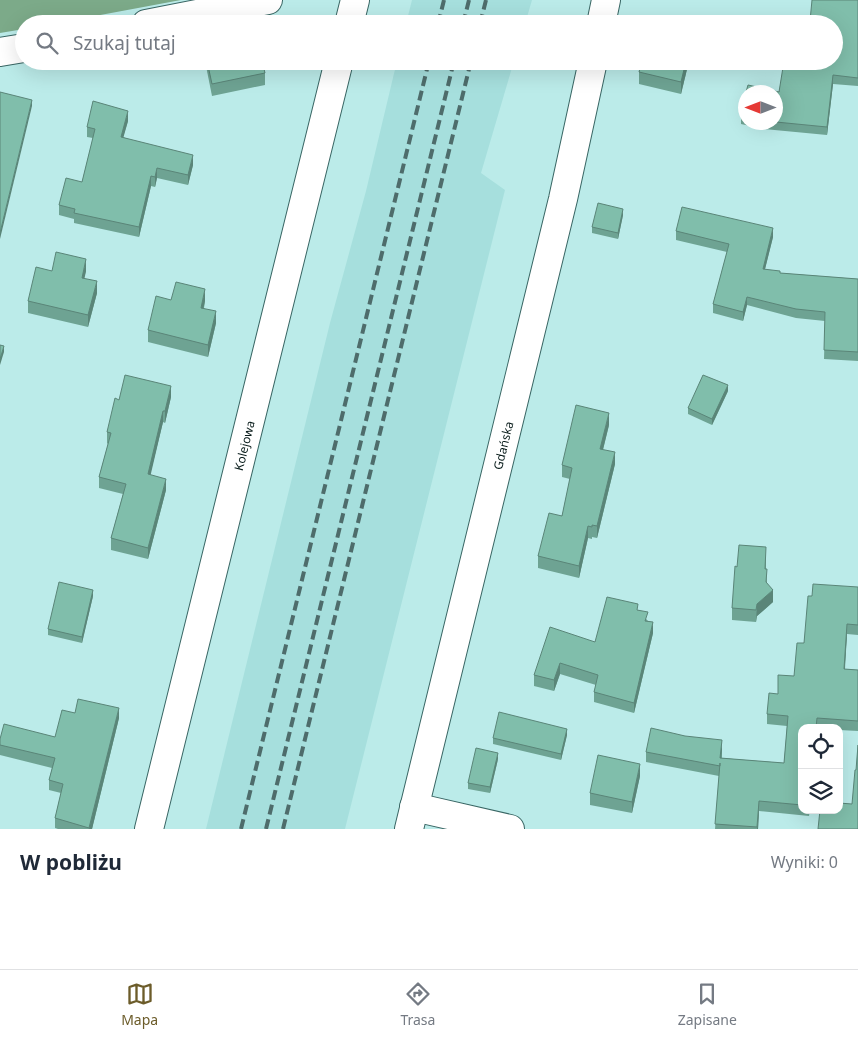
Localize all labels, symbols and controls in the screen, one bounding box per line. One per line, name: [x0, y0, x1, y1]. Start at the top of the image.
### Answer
search box: [15, 15, 843, 70]
icon: search: [33, 29, 61, 57]
text: Szukaj tutaj: [73, 30, 176, 56]
north arrow: [738, 85, 783, 130]
street label: Kolejowa: [229, 419, 258, 472]
street label: Gdańska: [489, 419, 517, 471]
map controls: [798, 724, 843, 814]
button: locate: [798, 724, 843, 769]
button: layers: [798, 769, 843, 814]
text: W pobliżu: [20, 848, 122, 876]
text: Wyniki: 0: [771, 851, 838, 873]
tab: Mapa: [121, 980, 158, 1029]
tab: Trasa: [400, 980, 435, 1029]
tab: Zapisane: [678, 980, 737, 1029]

